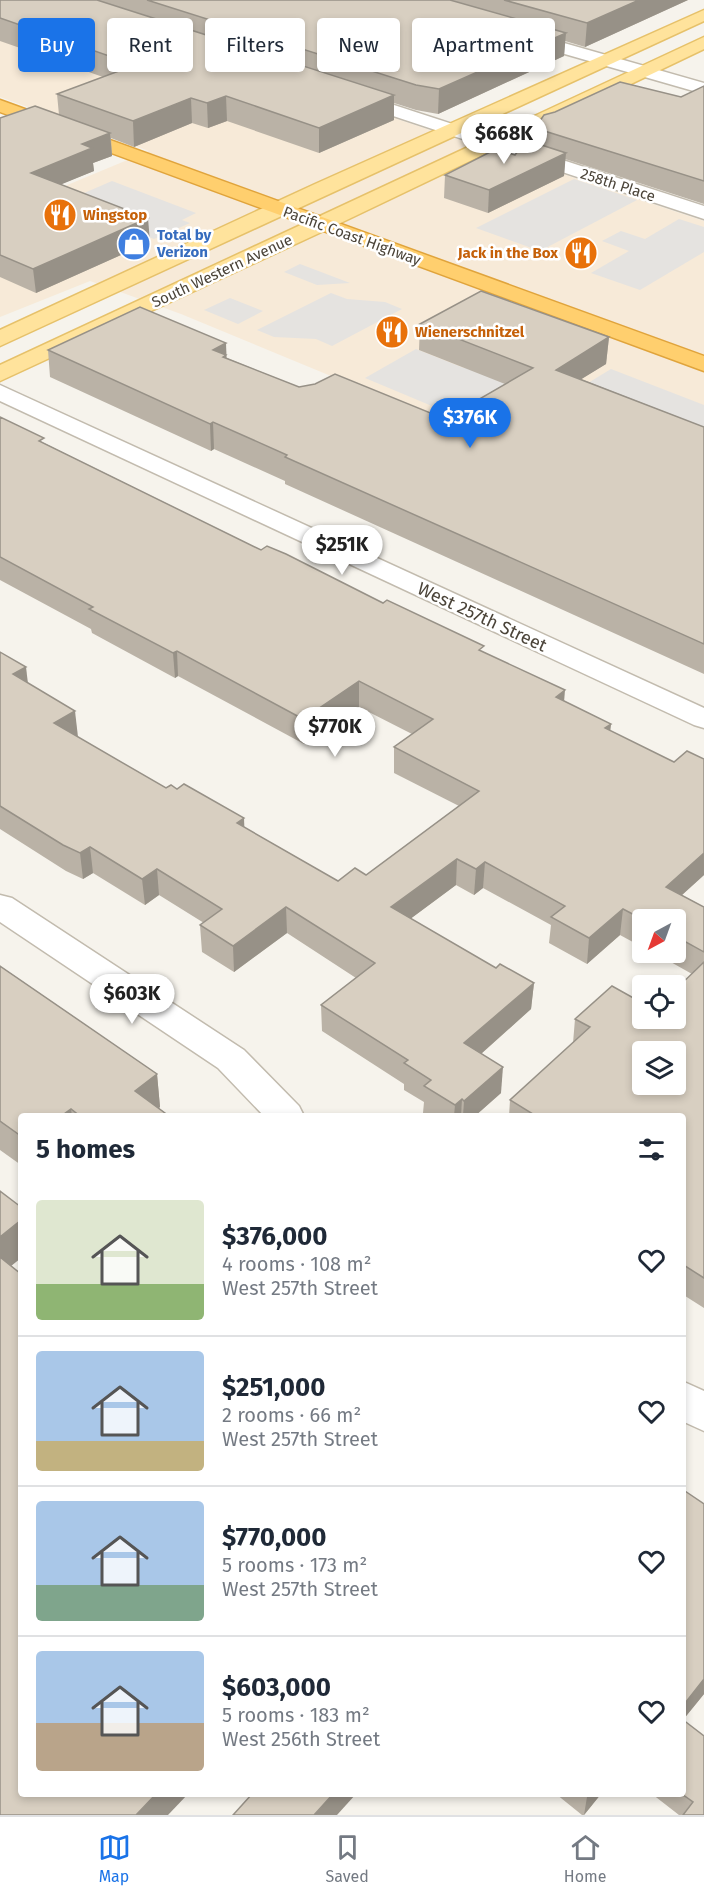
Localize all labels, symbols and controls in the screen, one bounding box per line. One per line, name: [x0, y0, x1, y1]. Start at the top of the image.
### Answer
chip: Buy: [18, 18, 95, 72]
chip: Rent: [107, 18, 193, 72]
chip: Filters: [205, 18, 305, 72]
chip: New: [317, 18, 400, 72]
chip: Apartment: [412, 18, 555, 72]
pin: $668K: [462, 114, 546, 165]
text: $668K: [475, 121, 533, 145]
street label: 258th Place: [578, 164, 658, 206]
restaurant icon: Wingstop: [42, 197, 78, 233]
street label: Pacific Coast Highway: [281, 203, 424, 270]
place label: Wingstop: [83, 206, 147, 224]
shop icon: Total by Verizon: [116, 226, 152, 262]
place label: Total by Verizon: [156, 226, 212, 261]
street label: South Western Avenue: [149, 231, 295, 311]
restaurant icon: Jack in the Box: [563, 235, 599, 271]
place label: Jack in the Box: [457, 244, 558, 262]
restaurant icon: Wienerschnitzel: [374, 314, 410, 350]
place label: Wienerschnitzel: [415, 323, 525, 341]
pin: $376K: [428, 398, 512, 449]
text: $376K: [443, 405, 497, 429]
pin: $251K: [300, 525, 384, 576]
text: $251K: [316, 532, 368, 556]
street label: West 257th Street: [414, 577, 551, 657]
pin: $770K: [293, 707, 377, 758]
text: $770K: [308, 714, 362, 738]
north arrow: [632, 909, 686, 963]
map controls: [632, 909, 686, 1095]
pin: $603K: [90, 974, 174, 1025]
button: locate: [632, 975, 686, 1029]
text: $603K: [104, 981, 160, 1005]
button: layers: [632, 1041, 686, 1095]
icon: filters: [635, 1133, 668, 1166]
text: 5 homes: [36, 1134, 135, 1165]
text: $376,000: [222, 1221, 328, 1252]
icon: home: [84, 1224, 156, 1296]
icon: heart: [635, 1244, 668, 1277]
text: 4 rooms · 108 m²: [222, 1252, 371, 1276]
text: West 257th Street: [222, 1276, 378, 1300]
text: $251,000: [222, 1372, 325, 1403]
icon: home: [84, 1375, 156, 1447]
icon: heart: [635, 1395, 668, 1428]
text: 2 rooms · 66 m²: [222, 1403, 361, 1427]
text: West 257th Street: [222, 1427, 378, 1451]
text: $770,000: [222, 1522, 327, 1553]
icon: home: [84, 1525, 156, 1597]
icon: heart: [635, 1545, 668, 1578]
text: 5 rooms · 173 m²: [222, 1553, 367, 1577]
text: West 257th Street: [222, 1577, 378, 1601]
text: $603,000: [222, 1672, 331, 1703]
icon: home: [84, 1675, 156, 1747]
icon: heart: [635, 1695, 668, 1728]
text: 5 rooms · 183 m²: [222, 1703, 370, 1727]
text: West 256th Street: [222, 1727, 380, 1751]
tab: Map: [98, 1831, 131, 1886]
tab: Saved: [326, 1831, 369, 1886]
tab: Home: [564, 1831, 606, 1886]

